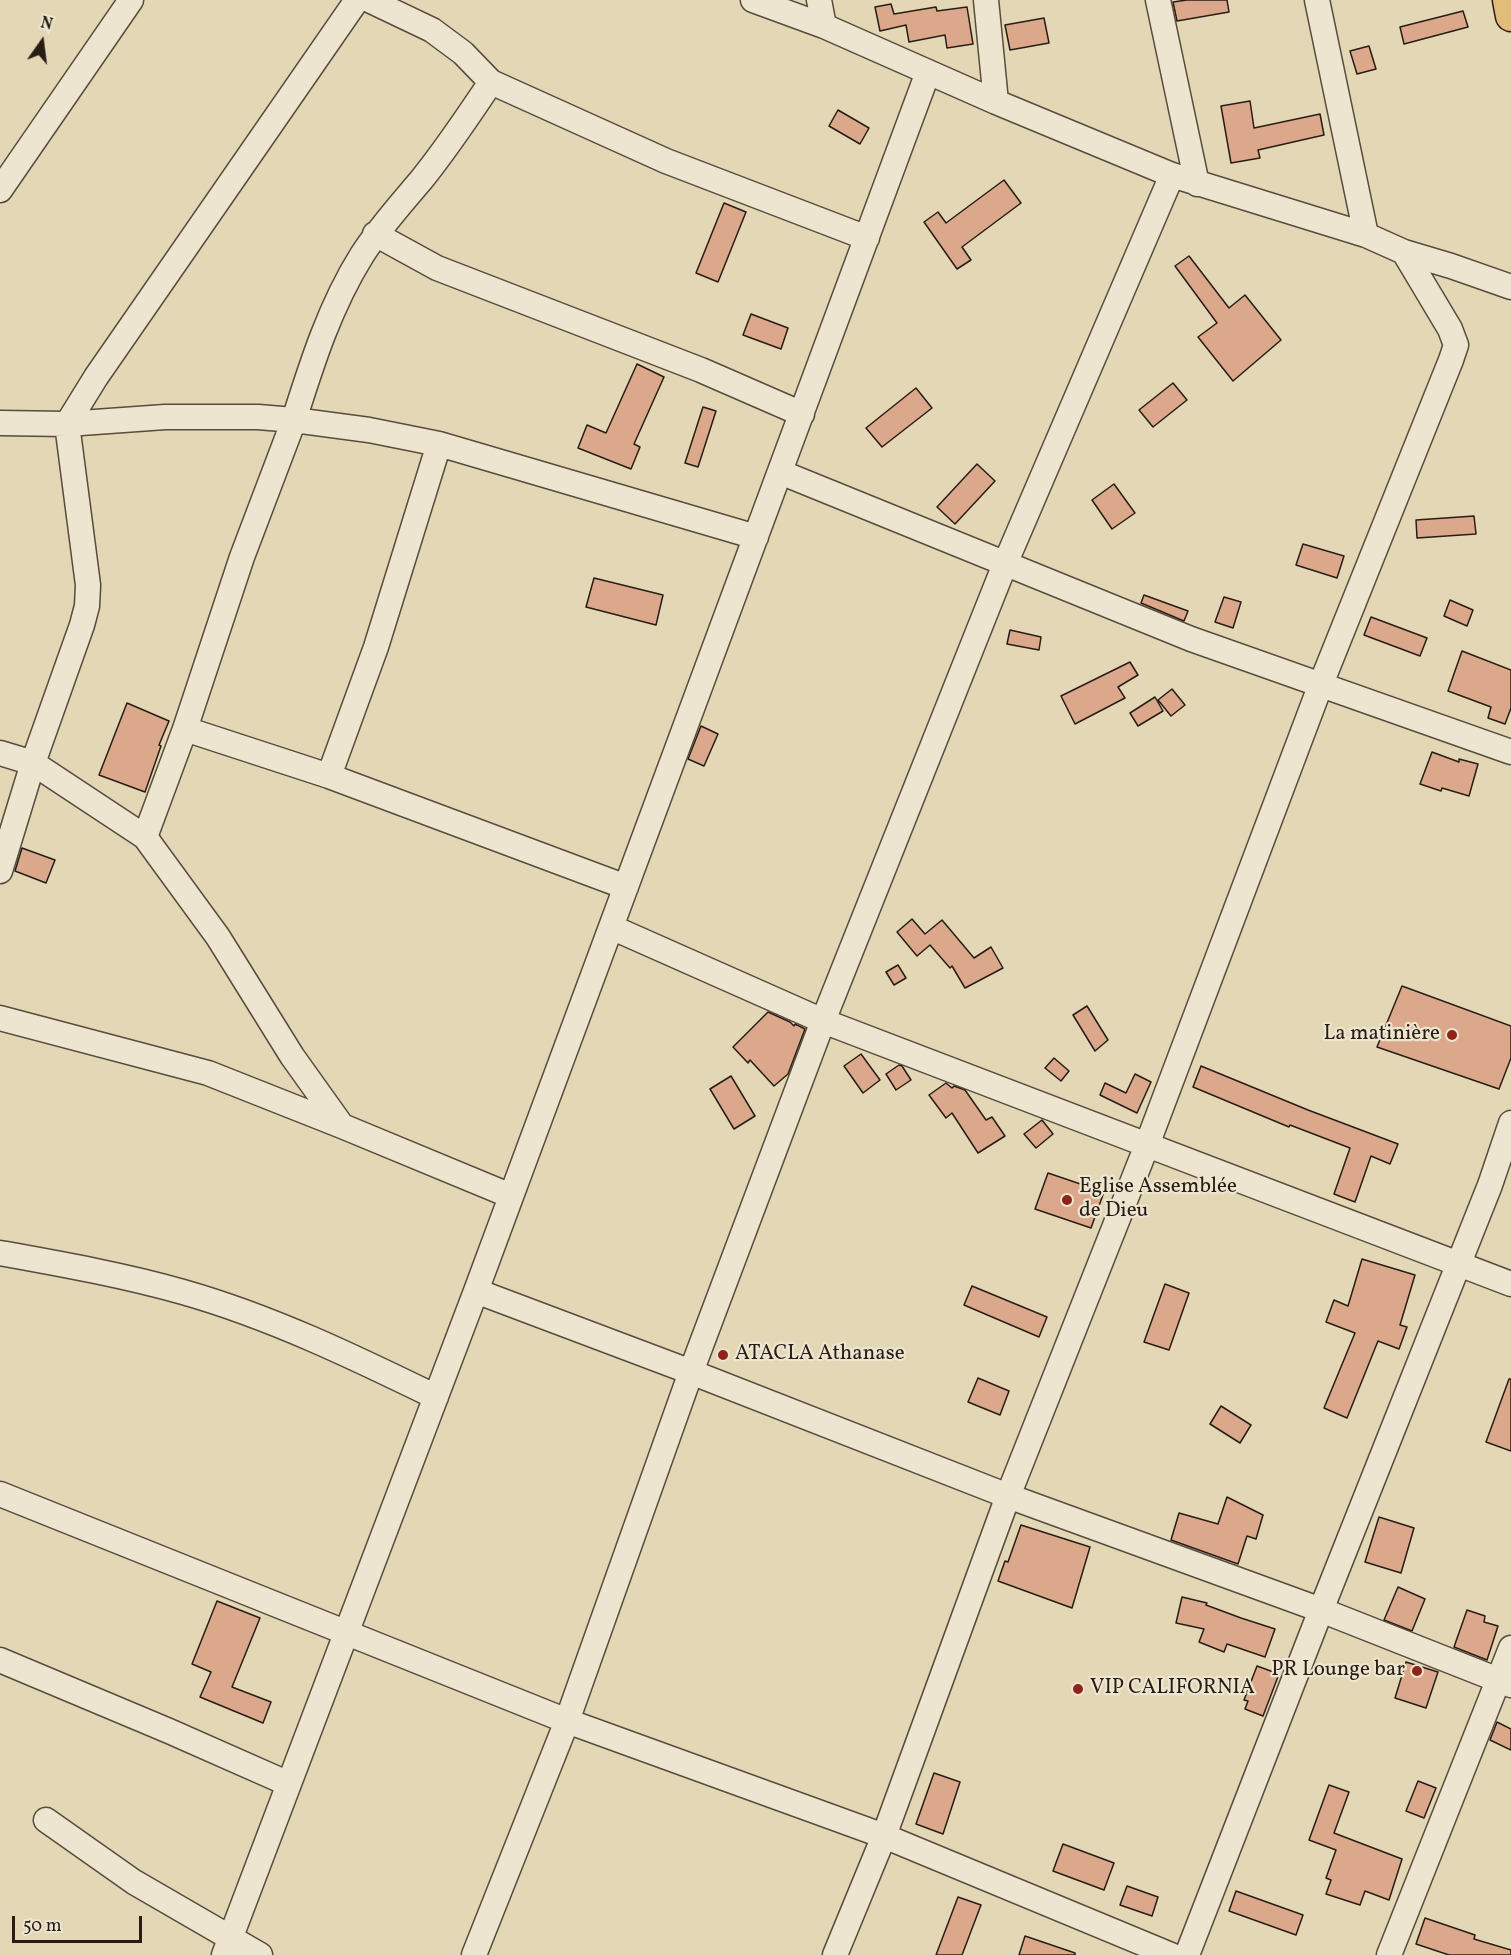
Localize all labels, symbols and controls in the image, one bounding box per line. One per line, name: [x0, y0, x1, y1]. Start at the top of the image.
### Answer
north arrow: [12, 12, 72, 72]
text: N: [38, 12, 55, 37]
place label: La matinière: [1324, 1022, 1440, 1048]
marker: La matinière: [1445, 1028, 1459, 1042]
place label: Eglise Assemblée de Dieu: [1079, 1175, 1237, 1225]
marker: Eglise Assemblée de Dieu: [1060, 1193, 1074, 1207]
place label: ATACLA Athanase: [735, 1342, 905, 1368]
marker: ATACLA Athanase: [716, 1348, 730, 1362]
place label: PR Lounge bar: [1271, 1658, 1405, 1684]
marker: PR Lounge bar: [1410, 1664, 1424, 1678]
place label: VIP CALIFORNIA: [1090, 1676, 1255, 1702]
marker: VIP CALIFORNIA: [1071, 1682, 1085, 1696]
scale bar: [15, 1904, 146, 1942]
text: 50 m: [23, 1914, 62, 1939]

